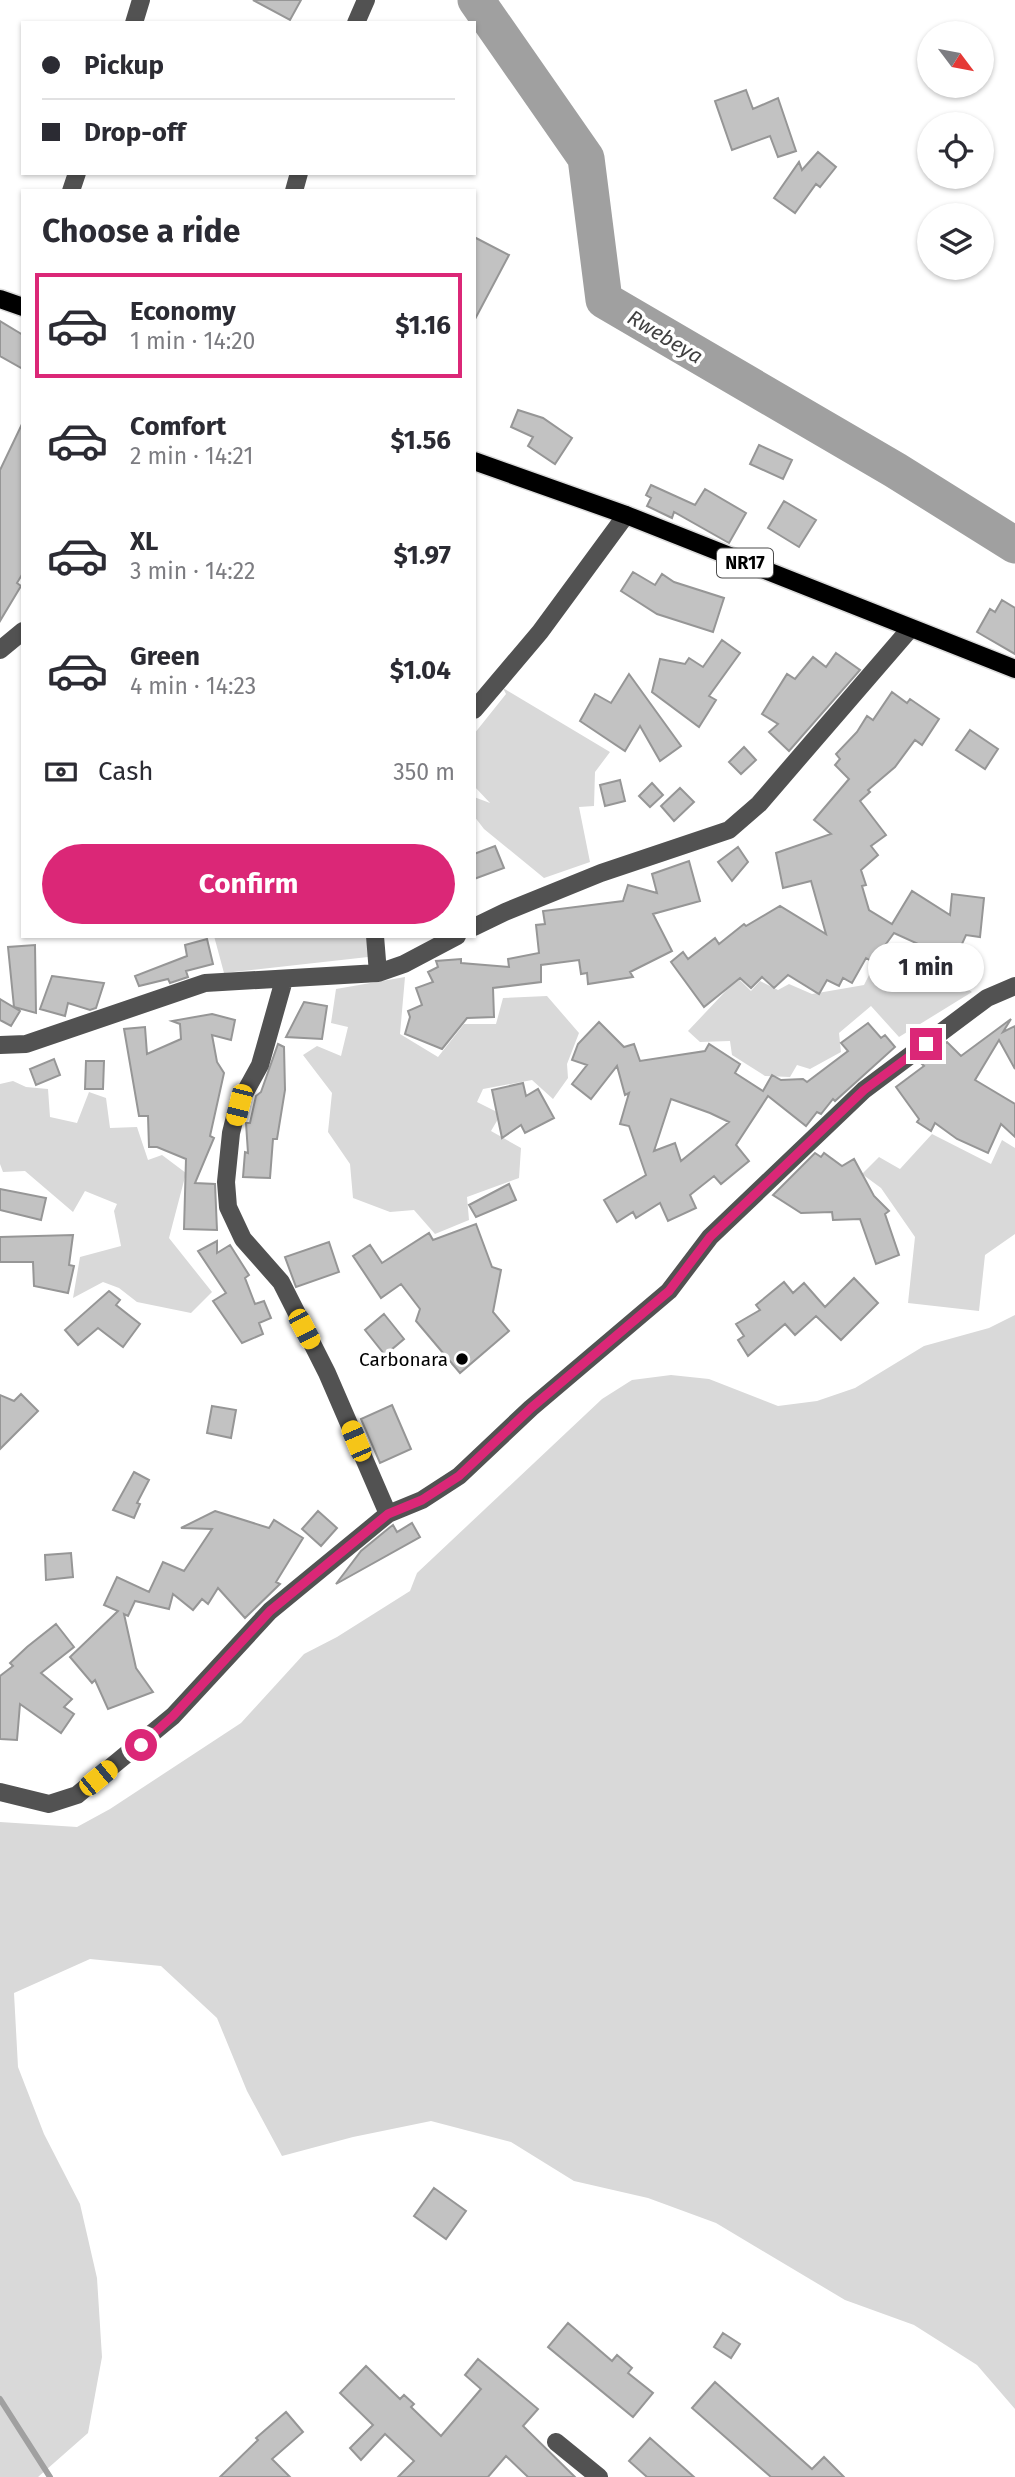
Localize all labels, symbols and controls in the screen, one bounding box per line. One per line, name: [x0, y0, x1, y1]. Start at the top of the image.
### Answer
north arrow: [917, 21, 994, 98]
map controls: [917, 21, 994, 280]
text: Pickup: [84, 50, 164, 81]
button: locate: [917, 112, 994, 189]
text: Drop-off: [84, 117, 186, 148]
button: layers: [917, 203, 994, 280]
text: Choose a ride: [42, 212, 240, 250]
icon: car: [46, 294, 109, 357]
text: Economy: [130, 296, 236, 327]
water label: Rwebeya: [623, 304, 707, 370]
text: $1.16: [395, 310, 451, 341]
text: 1 min · 14:20: [130, 327, 255, 355]
icon: car: [46, 409, 109, 472]
text: Comfort: [130, 411, 226, 442]
text: $1.56: [390, 425, 451, 456]
text: 2 min · 14:21: [130, 442, 253, 470]
icon: car: [46, 524, 109, 587]
text: XL: [130, 526, 158, 557]
text: $1.97: [394, 540, 451, 571]
road number: NR17: [717, 548, 773, 578]
text: 3 min · 14:22: [130, 557, 255, 585]
icon: car: [46, 639, 109, 702]
text: Green: [130, 641, 200, 672]
text: $1.04: [390, 655, 451, 686]
text: 4 min · 14:23: [130, 672, 256, 700]
icon: cash: [42, 753, 80, 791]
text: Cash: [98, 756, 154, 787]
text: 350 m: [393, 758, 455, 786]
button: Confirm: [42, 844, 455, 924]
callout: 1 min: [868, 942, 984, 992]
text: 1 min: [898, 953, 954, 981]
route end: [910, 1028, 942, 1060]
car: [224, 1082, 255, 1128]
car: [285, 1306, 324, 1352]
place label: Carbonara: [359, 1348, 448, 1371]
marker: Carbonara: [454, 1351, 470, 1367]
car: [339, 1418, 374, 1464]
route start: [125, 1729, 157, 1761]
car: [76, 1757, 121, 1799]

